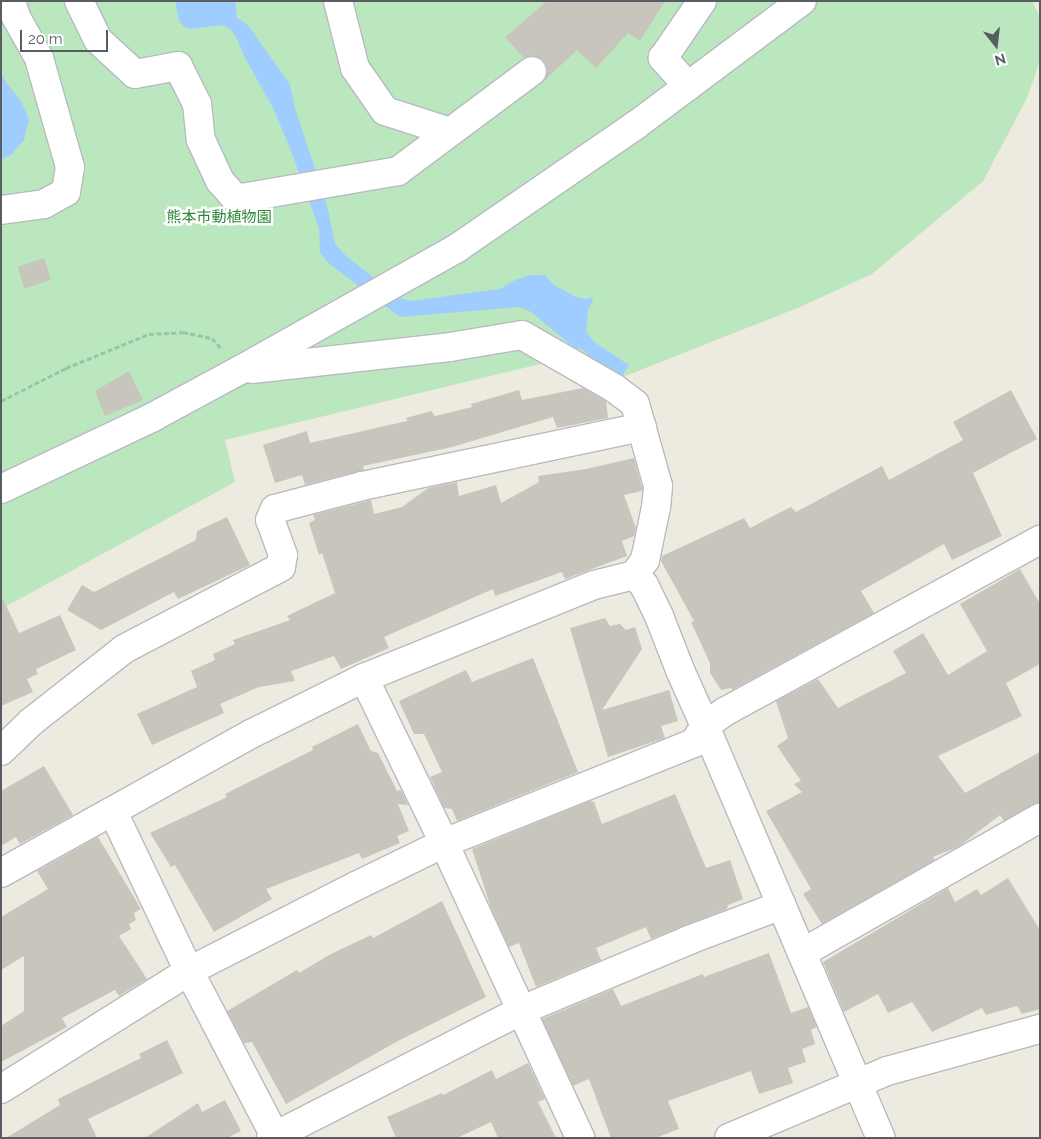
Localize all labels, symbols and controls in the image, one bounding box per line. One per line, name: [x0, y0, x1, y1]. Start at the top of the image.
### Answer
scale bar: [22, 20, 110, 52]
north arrow: [971, 20, 1021, 70]
text: 20 m: [28, 30, 63, 48]
text: N: [993, 50, 1007, 69]
park label: 熊本市動植物園: [167, 209, 271, 227]

